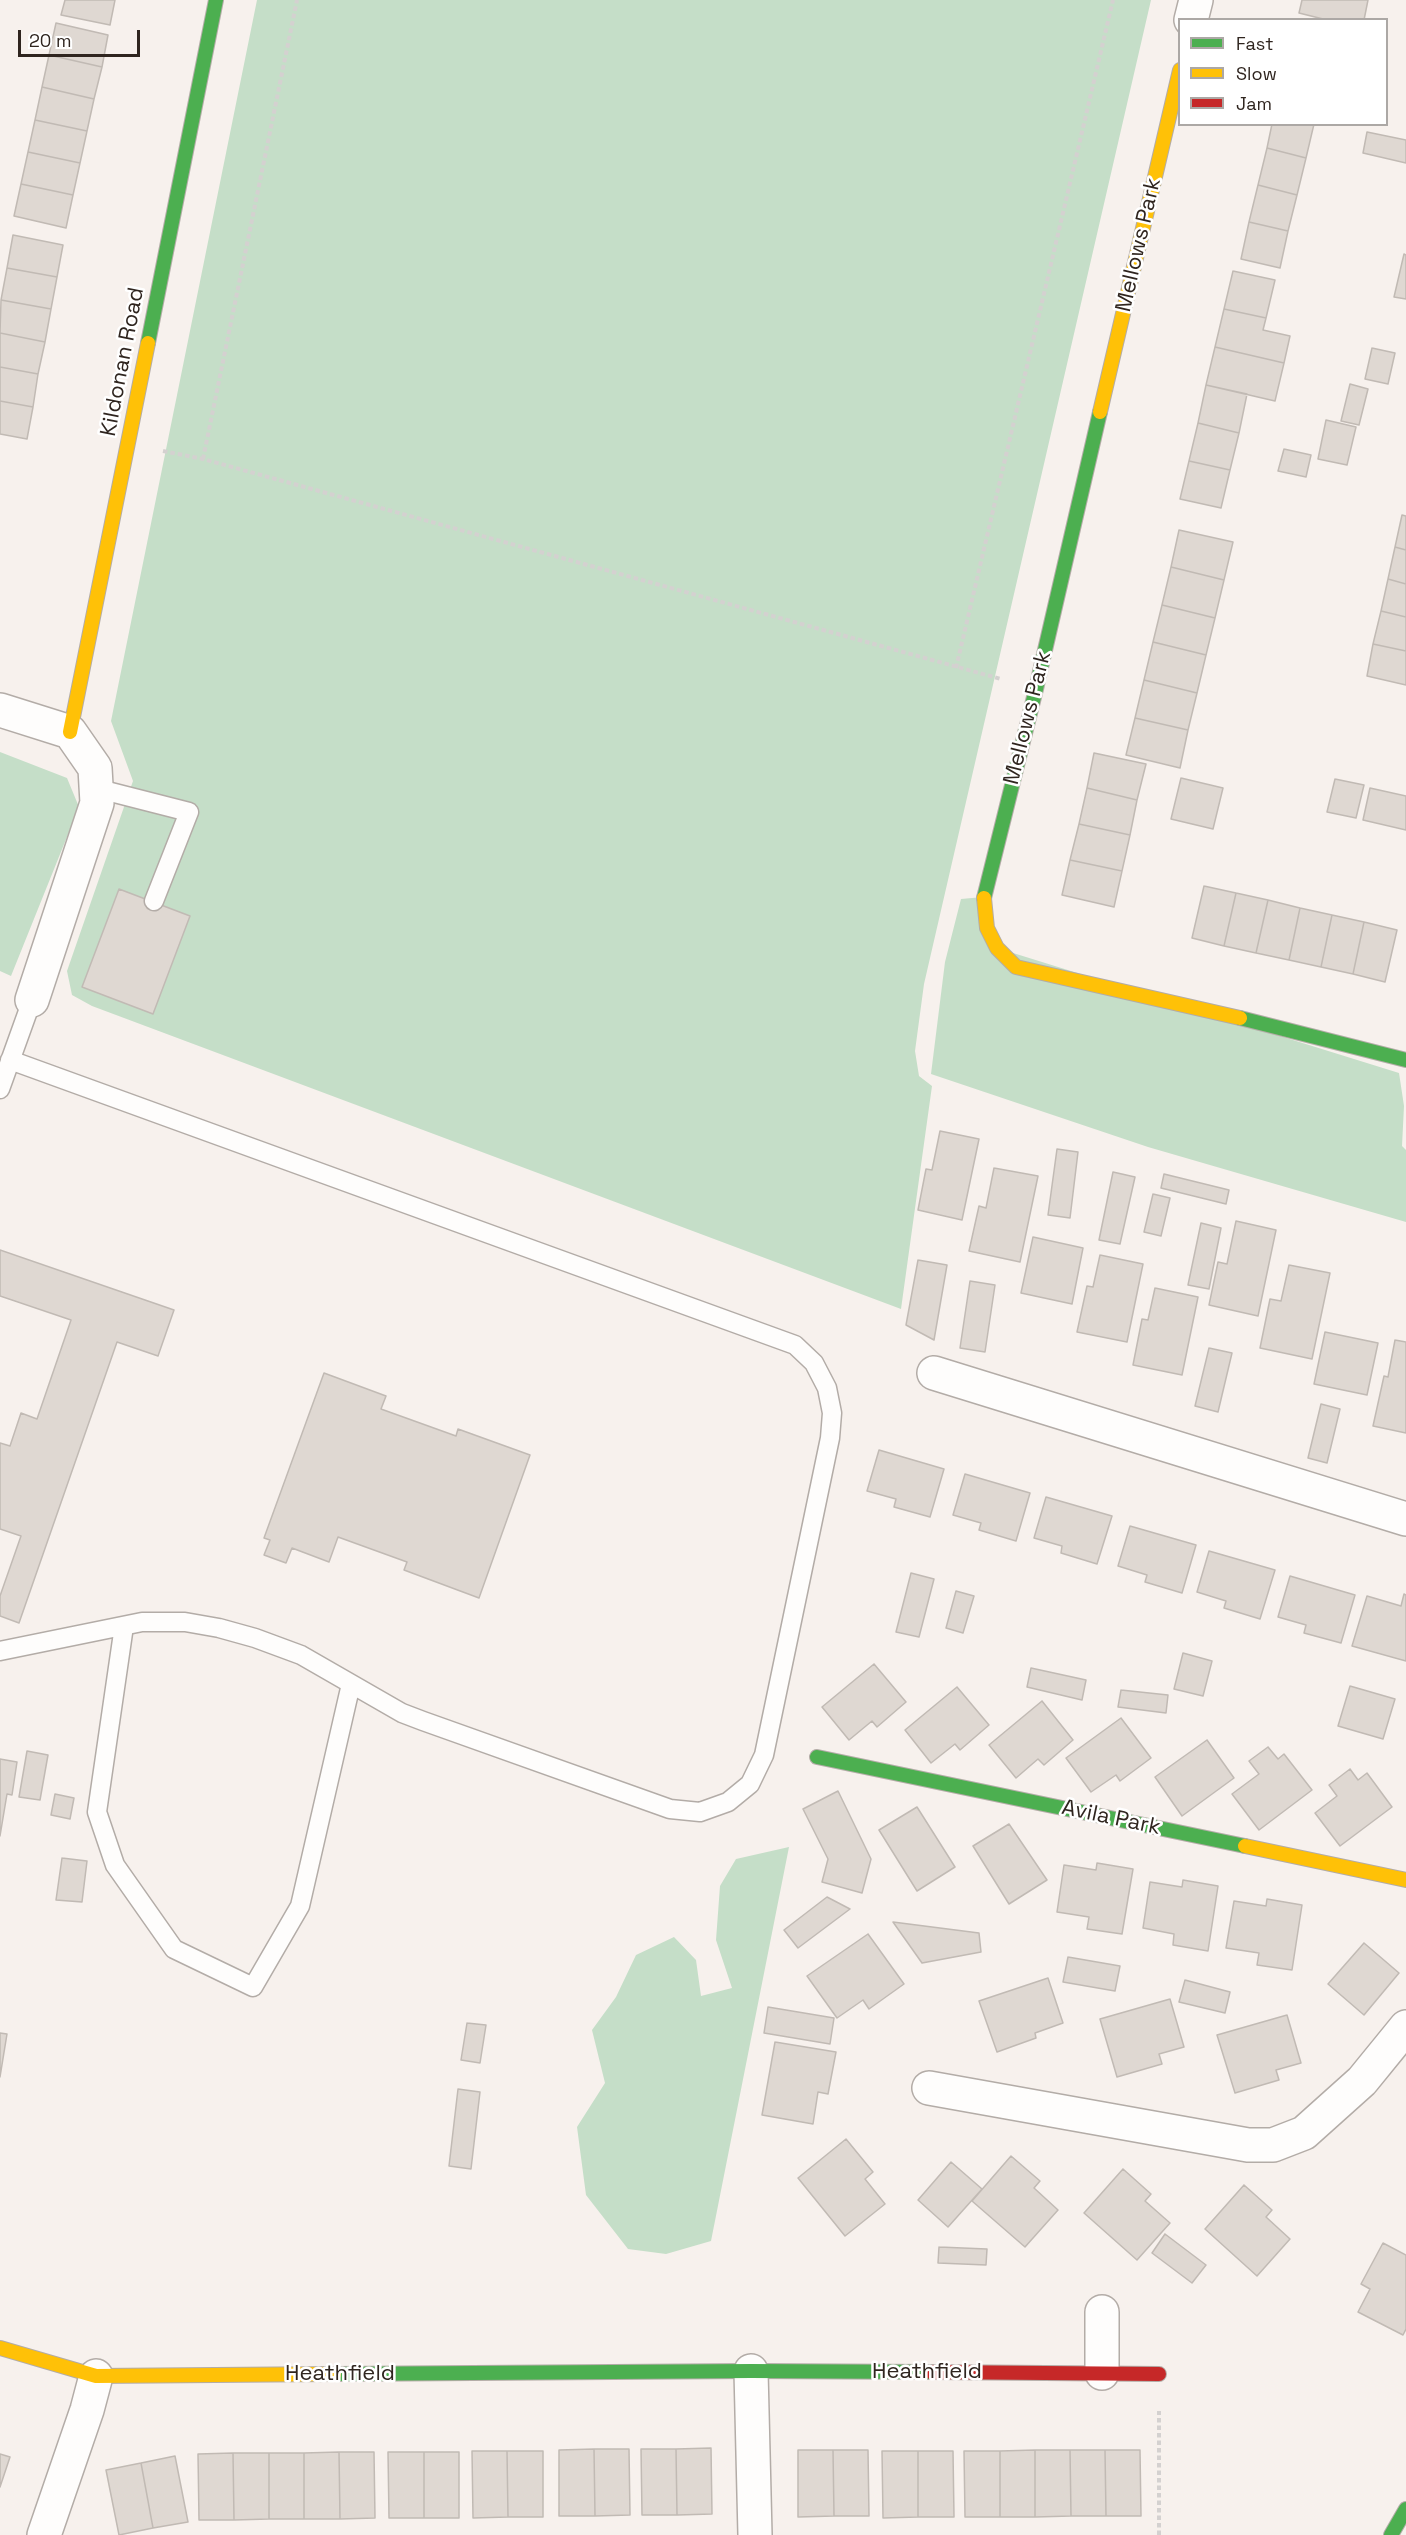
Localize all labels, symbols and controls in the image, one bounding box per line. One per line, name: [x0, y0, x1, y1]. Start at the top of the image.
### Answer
scale bar: [21, 18, 142, 56]
legend: [1178, 18, 1388, 126]
text: 20 m: [29, 29, 72, 52]
text: Fast: [1236, 32, 1273, 55]
text: Slow: [1236, 62, 1277, 85]
text: Jam: [1236, 92, 1272, 115]
street label: Mellows Park: [1111, 175, 1167, 315]
street label: Kildonan Road: [96, 285, 150, 439]
street label: Mellows Park: [999, 648, 1057, 788]
street label: Avila Park: [1059, 1795, 1163, 1841]
street label: Heathfield: [872, 2359, 982, 2385]
street label: Heathfield: [285, 2361, 395, 2387]

